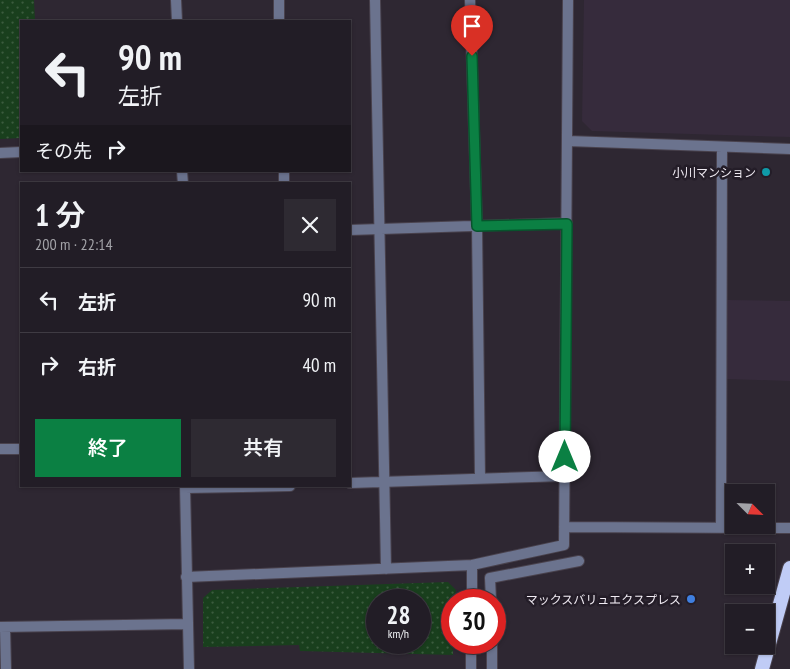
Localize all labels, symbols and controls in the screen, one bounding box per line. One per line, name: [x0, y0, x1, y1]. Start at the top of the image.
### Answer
pin: [451, 5, 493, 56]
icon: arrive: [458, 12, 486, 40]
text: 90 m: [118, 34, 182, 80]
icon: left: [35, 40, 100, 105]
text: 左折: [118, 82, 162, 110]
icon: right: [102, 135, 130, 163]
text: その先: [35, 139, 92, 163]
place label: 小川マンション: [672, 165, 756, 180]
marker: 小川マンション: [760, 166, 772, 178]
text: 1 分: [35, 195, 86, 234]
button: close: [284, 199, 336, 251]
text: 200 m · 22:14: [35, 234, 113, 254]
icon: left: [35, 286, 63, 314]
text: 90 m: [303, 288, 336, 312]
text: 左折: [78, 290, 116, 314]
icon: right: [35, 351, 63, 379]
text: 40 m: [303, 353, 336, 377]
text: 右折: [78, 355, 116, 379]
button: 終了: [35, 419, 181, 477]
button: 共有: [191, 419, 336, 477]
position arrow: [538, 430, 590, 482]
north arrow: [725, 484, 775, 534]
map controls: [725, 484, 775, 654]
button: +: [725, 544, 775, 594]
speed limit sign: 30: [441, 589, 506, 654]
place label: マックスバリュエクスプレス: [526, 592, 681, 607]
marker: マックスバリュエクスプレス: [685, 593, 697, 605]
text: 28: [387, 599, 410, 631]
button: −: [725, 604, 775, 654]
text: km/h: [388, 626, 409, 641]

